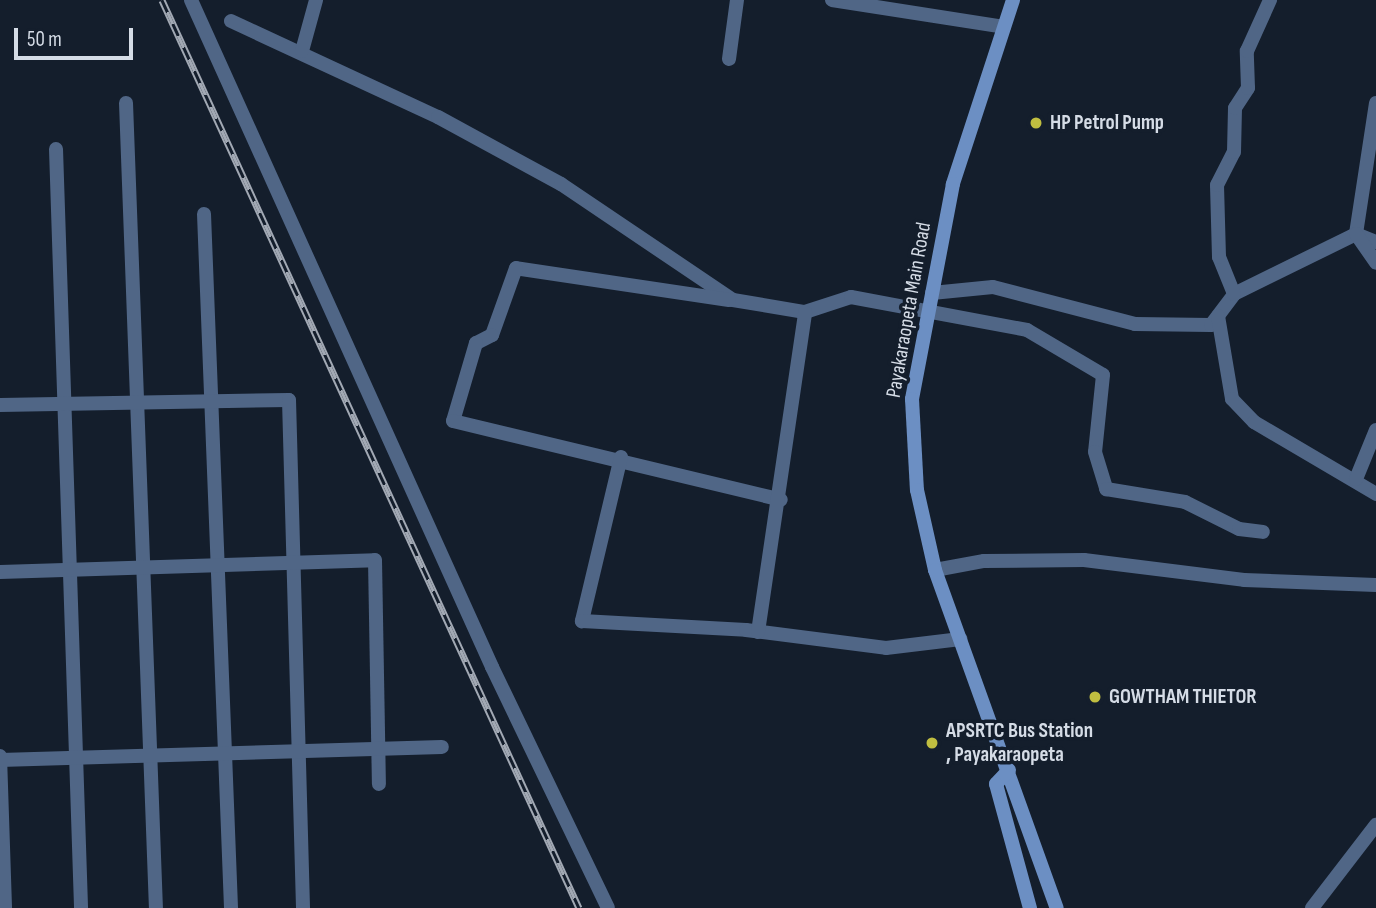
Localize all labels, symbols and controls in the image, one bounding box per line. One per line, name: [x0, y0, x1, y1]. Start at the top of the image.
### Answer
scale bar: [18, 14, 136, 58]
text: 50 m: [27, 27, 62, 52]
place label: HP Petrol Pump: [1050, 110, 1164, 136]
marker: HP Petrol Pump: [1028, 115, 1044, 131]
street label: Payakaraopeta Main Road: [881, 220, 937, 400]
place label: GOWTHAM THIETOR: [1109, 684, 1257, 710]
marker: GOWTHAM THIETOR: [1087, 689, 1103, 705]
place label: APSRTC Bus Station , Payakaraopeta: [946, 718, 1093, 768]
marker: APSRTC Bus Station , Payakaraopeta: [924, 735, 940, 751]

